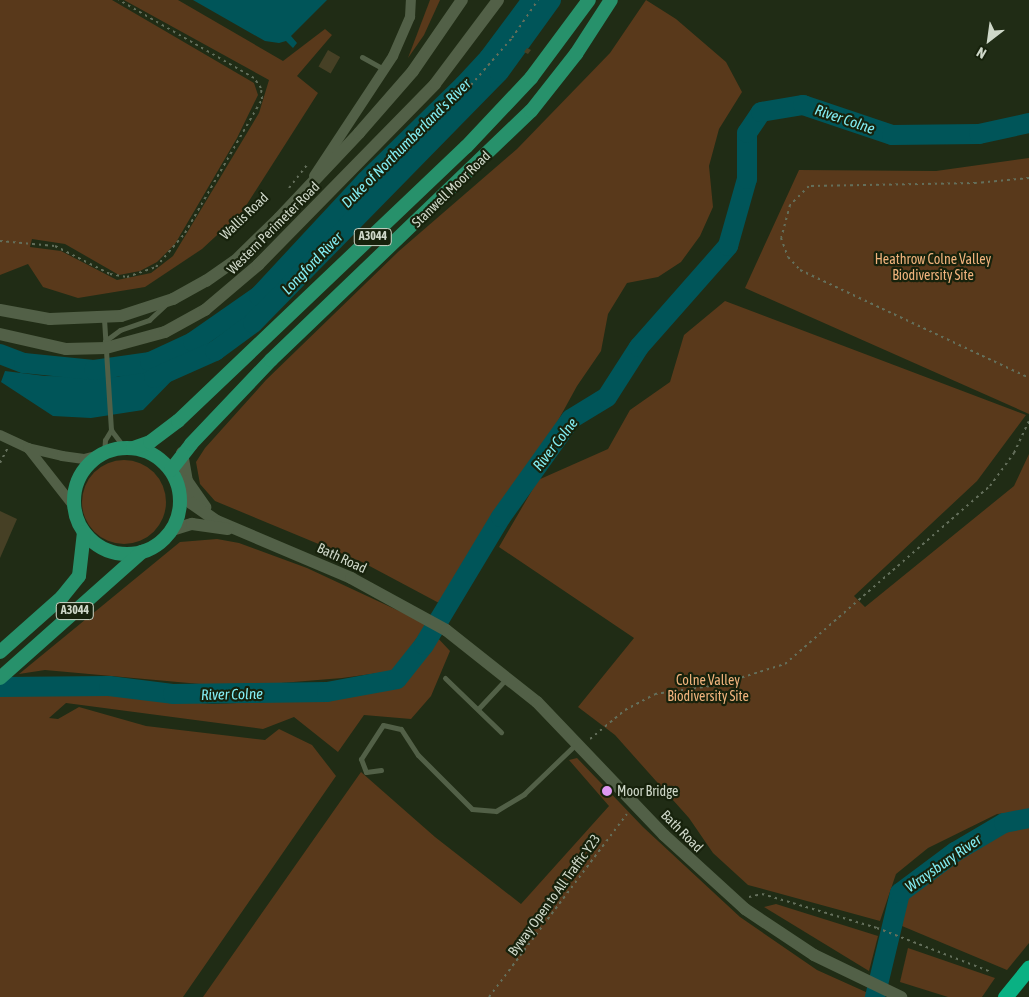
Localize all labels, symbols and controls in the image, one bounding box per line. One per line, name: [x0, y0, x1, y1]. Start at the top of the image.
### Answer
north arrow: [964, 15, 1014, 65]
text: N: [974, 44, 989, 62]
water label: Duke of Northumberland's River: [338, 75, 474, 211]
water label: River Colne: [813, 100, 877, 138]
street label: Stanwell Moor Road: [408, 147, 494, 231]
street label: Western Perimeter Road: [223, 178, 323, 278]
street label: Wallis Road: [216, 189, 272, 243]
water label: Longford River: [278, 228, 346, 298]
road number: A3044: [353, 228, 393, 246]
park label: Heathrow Colne Valley Biodiversity Site: [875, 251, 991, 284]
water label: River Colne: [529, 414, 581, 474]
street label: Bath Road: [315, 539, 369, 577]
road number: A3044: [55, 602, 95, 620]
park label: Colne Valley Biodiversity Site: [667, 672, 749, 704]
water label: River Colne: [201, 684, 263, 704]
place label: Moor Bridge: [617, 783, 678, 799]
marker: Moor Bridge: [601, 785, 613, 797]
street label: Bath Road: [657, 806, 707, 856]
water label: Wraysbury River: [902, 830, 984, 896]
street label: Byway Open to All Traffic Y23: [504, 831, 604, 959]

